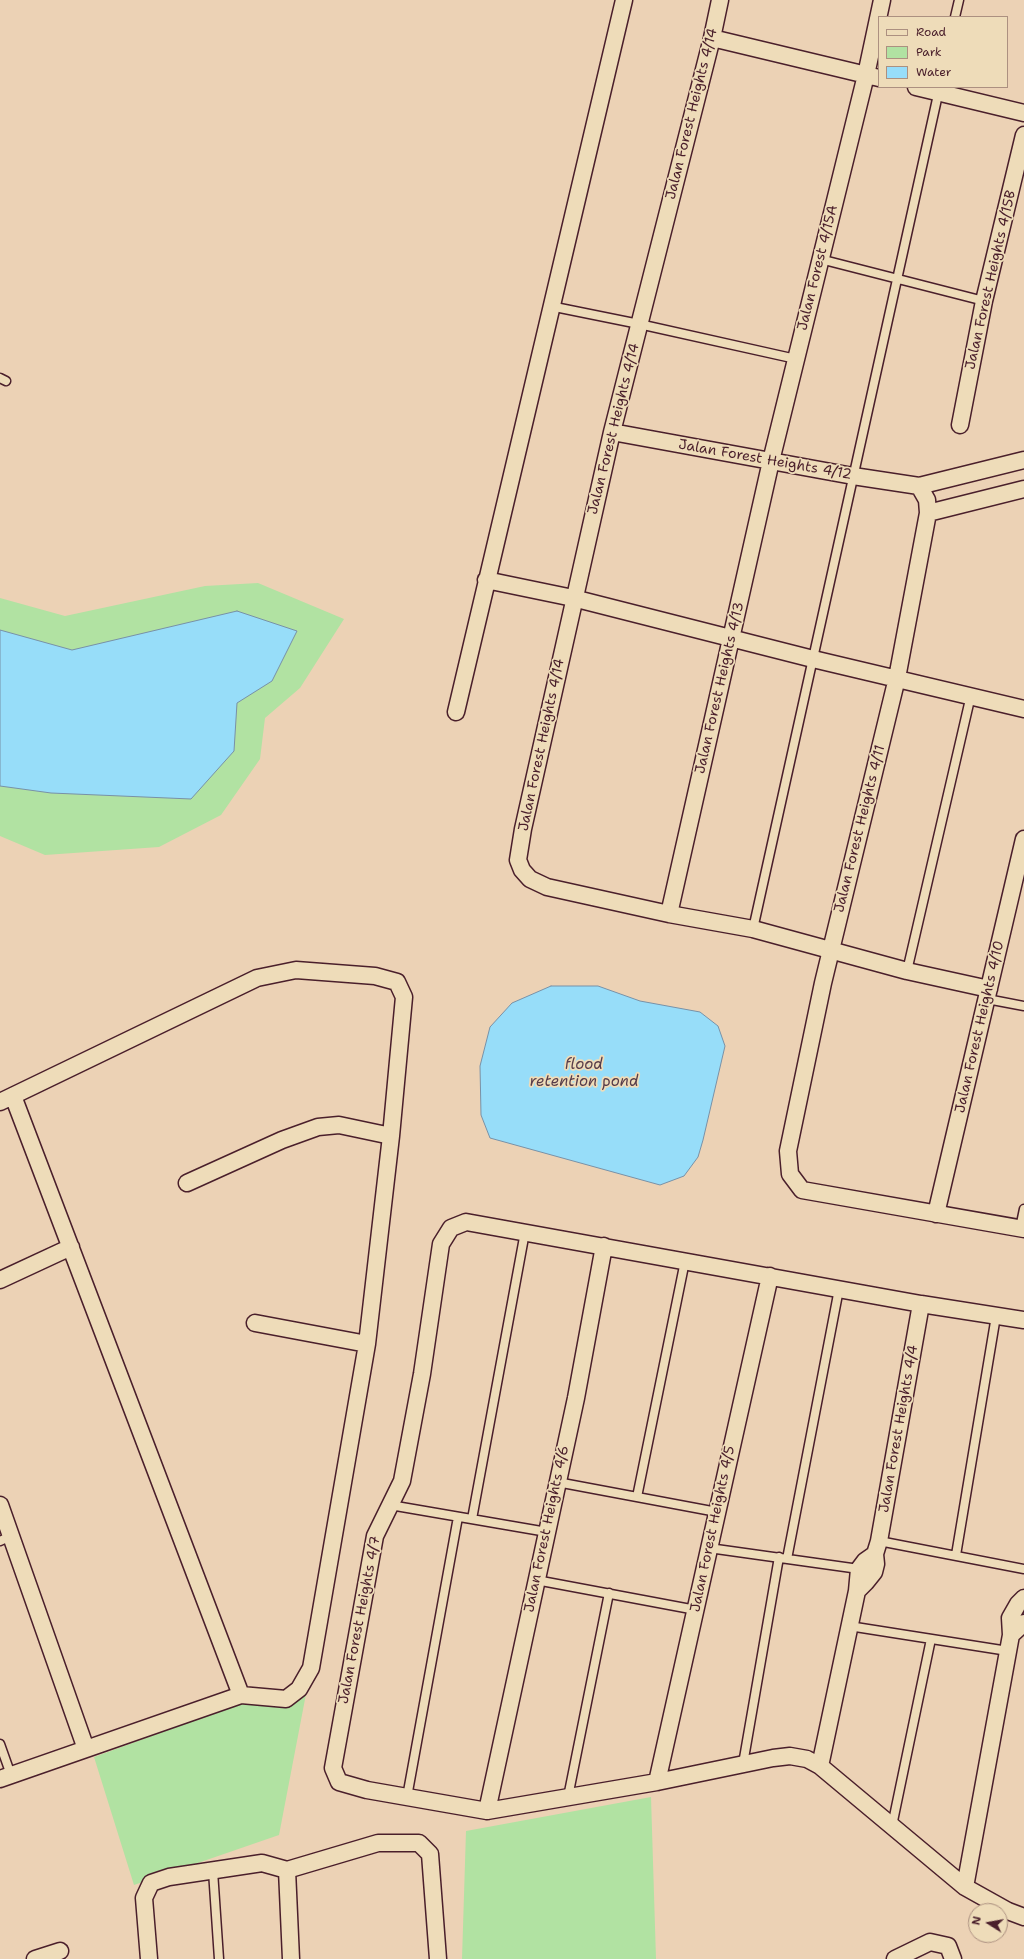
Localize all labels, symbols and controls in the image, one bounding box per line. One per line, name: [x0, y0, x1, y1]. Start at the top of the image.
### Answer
legend: [878, 16, 1008, 88]
text: Road: [916, 24, 946, 40]
street label: Jalan Forest Heights 4/14: [663, 27, 721, 201]
text: Park: [916, 44, 942, 60]
text: Water: [916, 64, 951, 80]
street label: Jalan Forest Heights 4/15B: [962, 189, 1020, 371]
street label: Jalan Forest 4/15A: [794, 204, 842, 332]
street label: Jalan Forest Heights 4/14: [585, 342, 643, 516]
street label: Jalan Forest Heights 4/12: [677, 436, 853, 484]
street label: Jalan Forest Heights 4/13: [692, 600, 748, 776]
street label: Jalan Forest Heights 4/14: [516, 657, 568, 833]
street label: Jalan Forest Heights 4/11: [831, 743, 889, 915]
street label: Jalan Forest Heights 4/10: [952, 939, 1008, 1115]
water label: flood retention pond: [529, 1056, 639, 1091]
street label: Jalan Forest Heights 4/4: [876, 1344, 922, 1514]
street label: Jalan Forest Heights 4/6: [521, 1444, 573, 1614]
street label: Jalan Forest Heights 4/5: [687, 1444, 739, 1614]
street label: Jalan Forest Heights 4/7: [335, 1535, 385, 1705]
north arrow: [968, 1903, 1008, 1943]
text: N: [969, 1915, 985, 1927]

